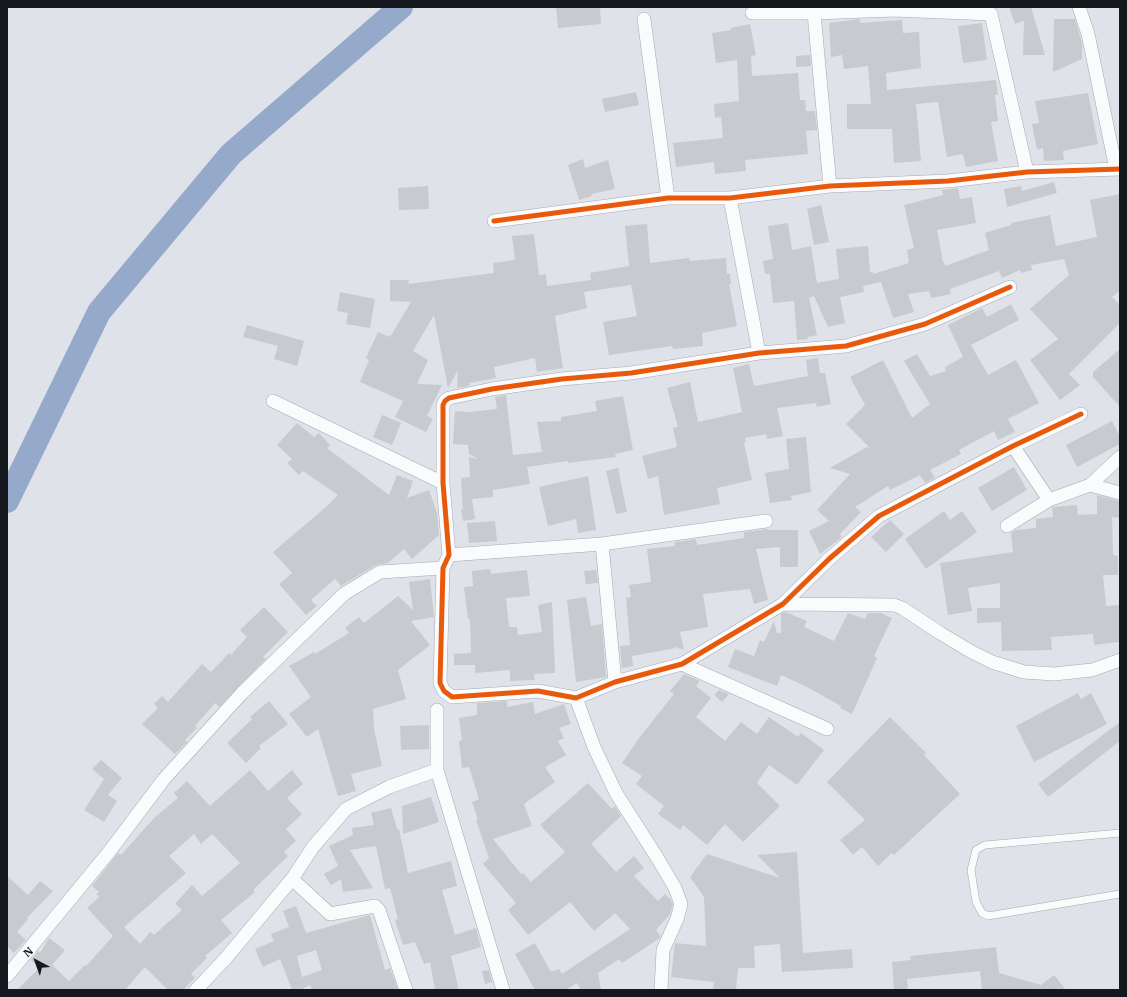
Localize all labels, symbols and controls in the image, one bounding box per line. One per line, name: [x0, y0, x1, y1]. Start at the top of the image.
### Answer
north arrow: [16, 941, 56, 981]
text: N: [20, 944, 36, 960]

